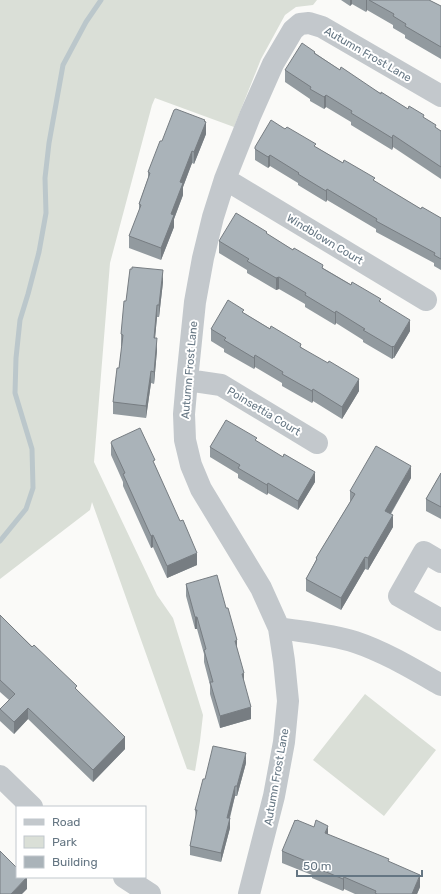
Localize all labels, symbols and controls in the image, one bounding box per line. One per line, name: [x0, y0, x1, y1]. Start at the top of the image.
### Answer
street label: Autumn Frost Lane: [322, 24, 414, 85]
street label: Windblown Court: [284, 211, 366, 268]
street label: Autumn Frost Lane: [179, 321, 200, 420]
street label: Poinsettia Court: [225, 384, 303, 439]
street label: Autumn Frost Lane: [262, 728, 291, 827]
legend: [16, 806, 146, 878]
text: Road: [52, 815, 80, 829]
text: Park: [52, 835, 78, 849]
scale bar: [297, 852, 422, 878]
text: Building: [52, 855, 98, 869]
text: 50 m: [303, 859, 331, 873]

